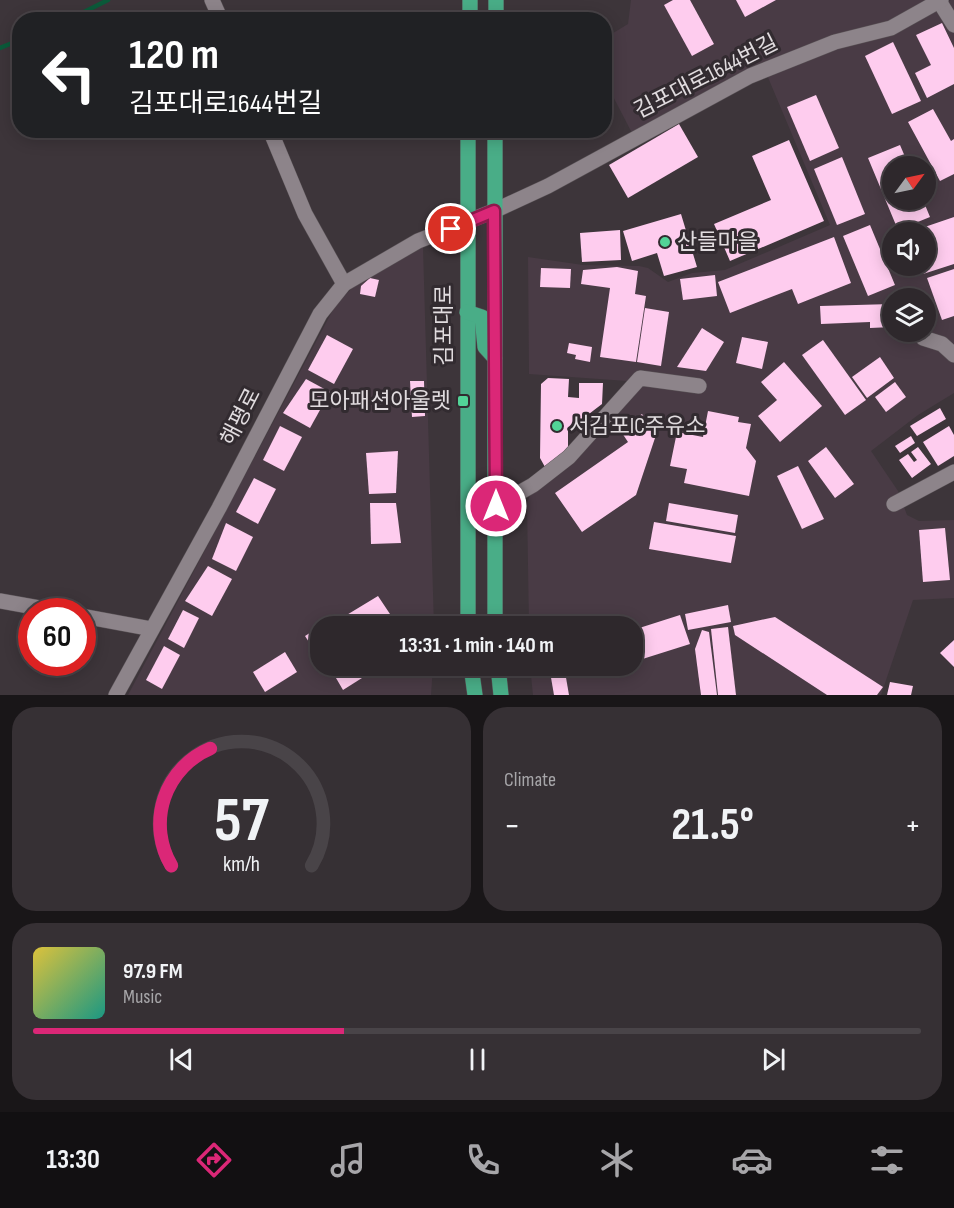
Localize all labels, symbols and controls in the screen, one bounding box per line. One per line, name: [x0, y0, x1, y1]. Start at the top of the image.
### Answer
street label: 김포대로1644번길: [630, 29, 782, 125]
text: 120 m: [129, 30, 219, 81]
icon: left: [30, 36, 108, 114]
text: 김포대로1644번길: [129, 88, 322, 120]
north arrow: [882, 156, 936, 210]
map controls: [882, 156, 936, 342]
pin: [425, 203, 476, 254]
icon: arrive: [434, 212, 467, 245]
button: sound: [882, 222, 936, 276]
place label: 산들마을: [677, 229, 758, 256]
marker: 산들마을: [658, 235, 672, 249]
street label: 김포대로: [431, 285, 458, 365]
button: layers: [882, 288, 936, 342]
street label: 해평로: [215, 384, 267, 450]
place label: 모아패션아울렛: [309, 388, 451, 415]
marker: 모아패션아울렛: [456, 394, 470, 408]
place label: 서김포IC주유소: [569, 413, 706, 440]
marker: 서김포IC주유소: [550, 419, 564, 433]
position arrow: [464, 474, 528, 538]
speed limit sign: 60: [18, 598, 96, 676]
text: 13:31 · 1 min · 140 m: [399, 632, 554, 659]
text: Climate: [504, 768, 556, 792]
text: 57: [214, 784, 270, 859]
text: 21.5°: [671, 798, 754, 853]
text: −: [504, 806, 520, 846]
text: +: [905, 806, 921, 846]
text: km/h: [223, 852, 260, 877]
text: 97.9 FM: [123, 958, 183, 985]
text: Music: [123, 985, 162, 1009]
icon: previous: [165, 1043, 198, 1076]
icon: pause: [461, 1043, 494, 1076]
icon: next: [757, 1043, 790, 1076]
icon: directions: [193, 1139, 235, 1181]
icon: music: [327, 1139, 369, 1181]
icon: phone: [462, 1139, 504, 1181]
icon: climate: [596, 1139, 638, 1181]
icon: car: [731, 1139, 773, 1181]
icon: filters: [866, 1139, 908, 1181]
text: 13:30: [46, 1144, 100, 1176]

